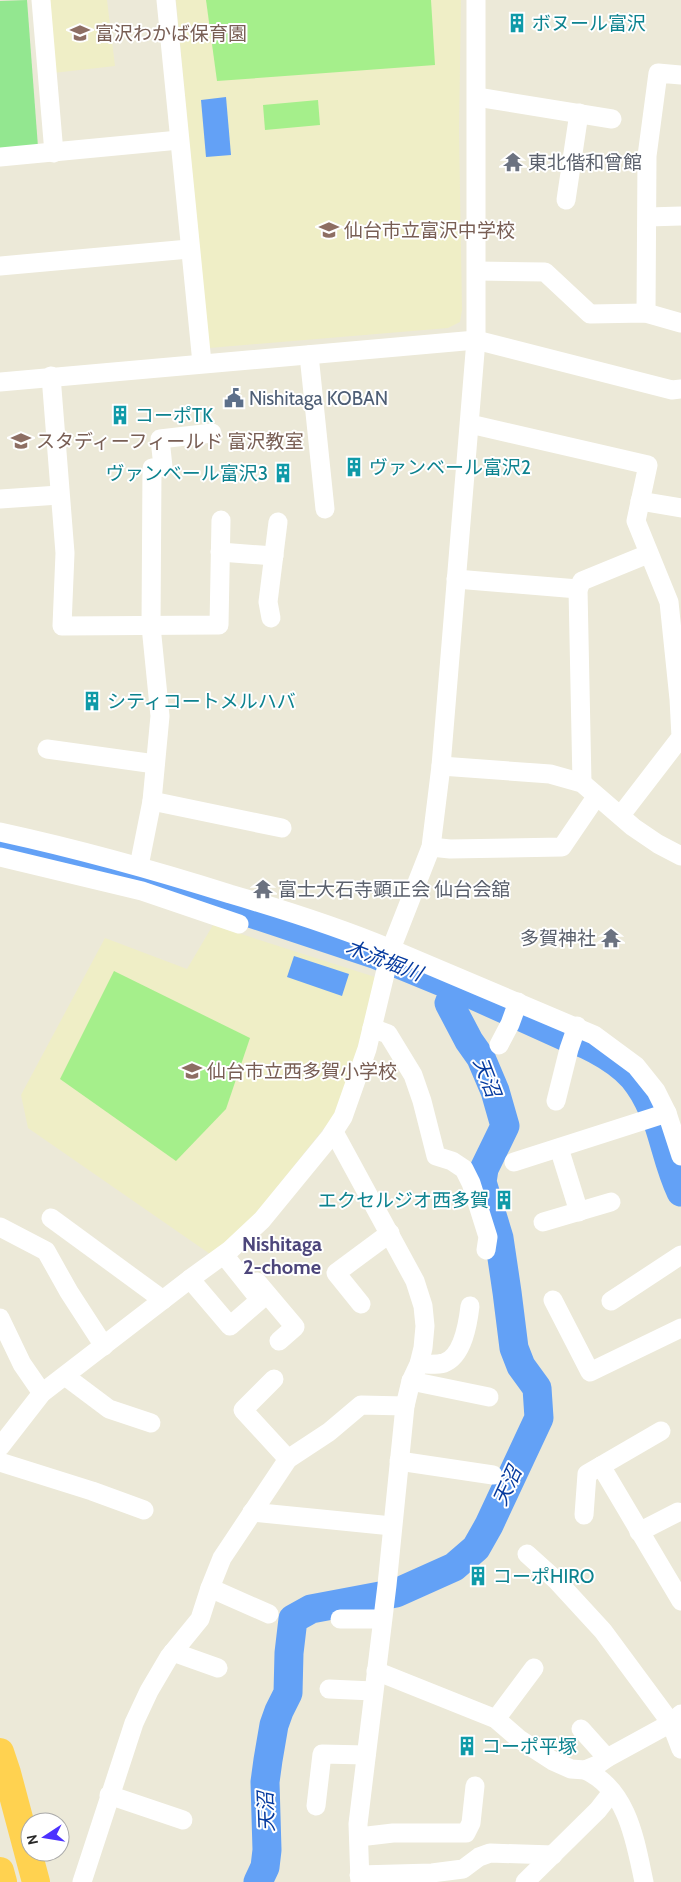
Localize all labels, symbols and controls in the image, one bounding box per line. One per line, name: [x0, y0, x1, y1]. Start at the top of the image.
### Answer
building icon: ボヌール富沢: [506, 12, 528, 34]
place label: ボヌール富沢: [532, 12, 646, 35]
school or university icon: 富沢わかば保育園: [69, 22, 91, 44]
place label: 富沢わかば保育園: [95, 22, 247, 45]
temple icon: 東北偕和曾館: [502, 151, 524, 173]
place label: 東北偕和曾館: [528, 151, 642, 174]
school or university icon: 仙台市立富沢中学校: [318, 219, 340, 241]
place label: 仙台市立富沢中学校: [344, 219, 515, 242]
public building icon: Nishitaga KOBAN: [223, 387, 245, 409]
place label: Nishitaga KOBAN: [249, 387, 388, 410]
building icon: コーポTK: [109, 404, 131, 426]
place label: コーポTK: [135, 404, 213, 427]
school or university icon: スタディーフィールド 富沢教室: [10, 430, 32, 452]
place label: スタディーフィールド 富沢教室: [36, 430, 303, 453]
building icon: ヴァンベール富沢2: [343, 456, 365, 478]
place label: ヴァンベール富沢2: [369, 456, 531, 479]
place label: ヴァンベール富沢3: [106, 462, 268, 485]
building icon: ヴァンベール富沢3: [272, 462, 294, 484]
building icon: シティコートメルハバ: [81, 690, 103, 712]
place label: シティコートメルハバ: [107, 690, 296, 713]
temple icon: 富士大石寺顕正会 仙台会舘: [252, 878, 274, 900]
place label: 富士大石寺顕正会 仙台会舘: [278, 878, 510, 901]
place label: 多賀神社: [520, 927, 596, 950]
temple icon: 多賀神社: [600, 927, 622, 949]
water label: 木流堀川: [342, 934, 428, 986]
water label: 天沼: [469, 1054, 506, 1103]
school or university icon: 仙台市立西多賀小学校: [181, 1060, 203, 1082]
place label: 仙台市立西多賀小学校: [207, 1060, 397, 1083]
place label: エクセルジオ西多賀: [318, 1189, 489, 1212]
building icon: エクセルジオ西多賀: [493, 1189, 515, 1211]
district label: Nishitaga 2-chome: [242, 1232, 322, 1279]
water label: 天沼: [488, 1460, 528, 1509]
building icon: コーポHIRO: [467, 1565, 489, 1587]
place label: コーポHIRO: [493, 1565, 594, 1588]
building icon: コーポ平塚: [456, 1735, 478, 1757]
place label: コーポ平塚: [482, 1735, 577, 1758]
water label: 天沼: [253, 1789, 279, 1832]
north arrow: [20, 1812, 70, 1862]
text: N: [22, 1833, 42, 1846]

